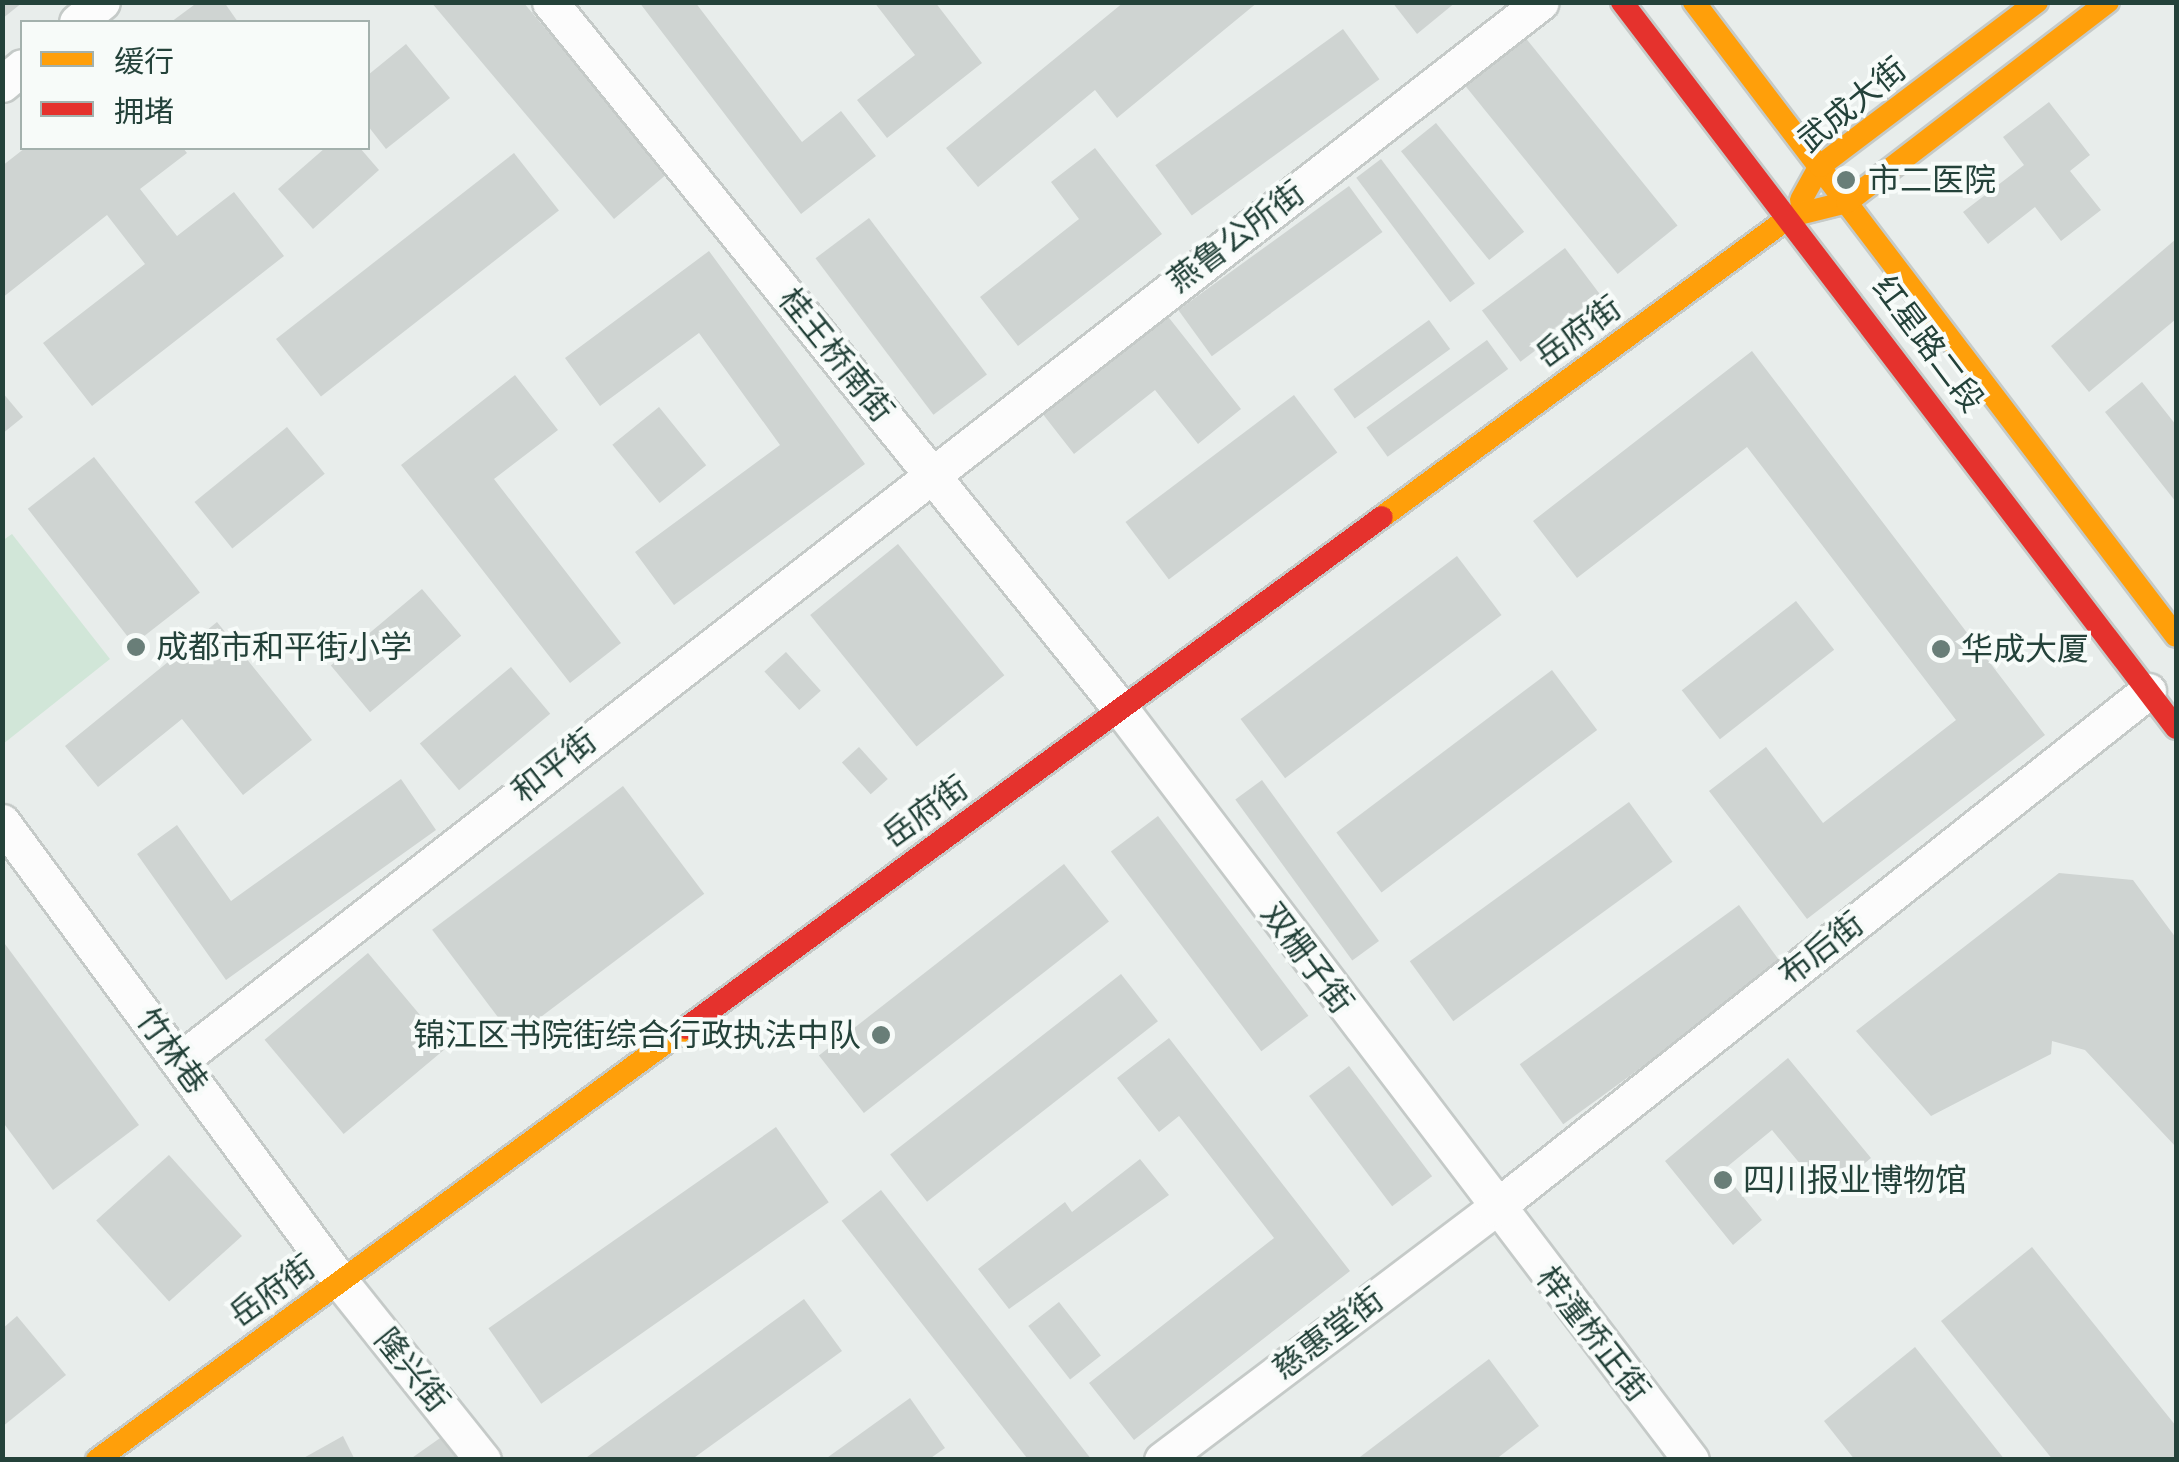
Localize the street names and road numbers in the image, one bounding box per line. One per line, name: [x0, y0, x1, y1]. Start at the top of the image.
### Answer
street label: 武成大街: [1790, 50, 1914, 160]
street label: 燕鲁公所街: [1161, 174, 1311, 300]
street label: 红星路二段: [1865, 269, 1991, 419]
street label: 桂王桥南街: [771, 281, 901, 429]
street label: 岳府街: [1528, 288, 1628, 376]
street label: 和平街: [504, 721, 604, 811]
street label: 岳府街: [875, 768, 975, 856]
street label: 双栅子街: [1253, 895, 1361, 1021]
street label: 布后街: [1771, 904, 1871, 994]
street label: 竹林巷: [128, 1001, 216, 1101]
street label: 岳府街: [222, 1247, 322, 1335]
street label: 梓潼桥正街: [1529, 1259, 1657, 1409]
street label: 慈惠堂街: [1265, 1280, 1391, 1388]
street label: 隆兴街: [367, 1321, 457, 1419]

